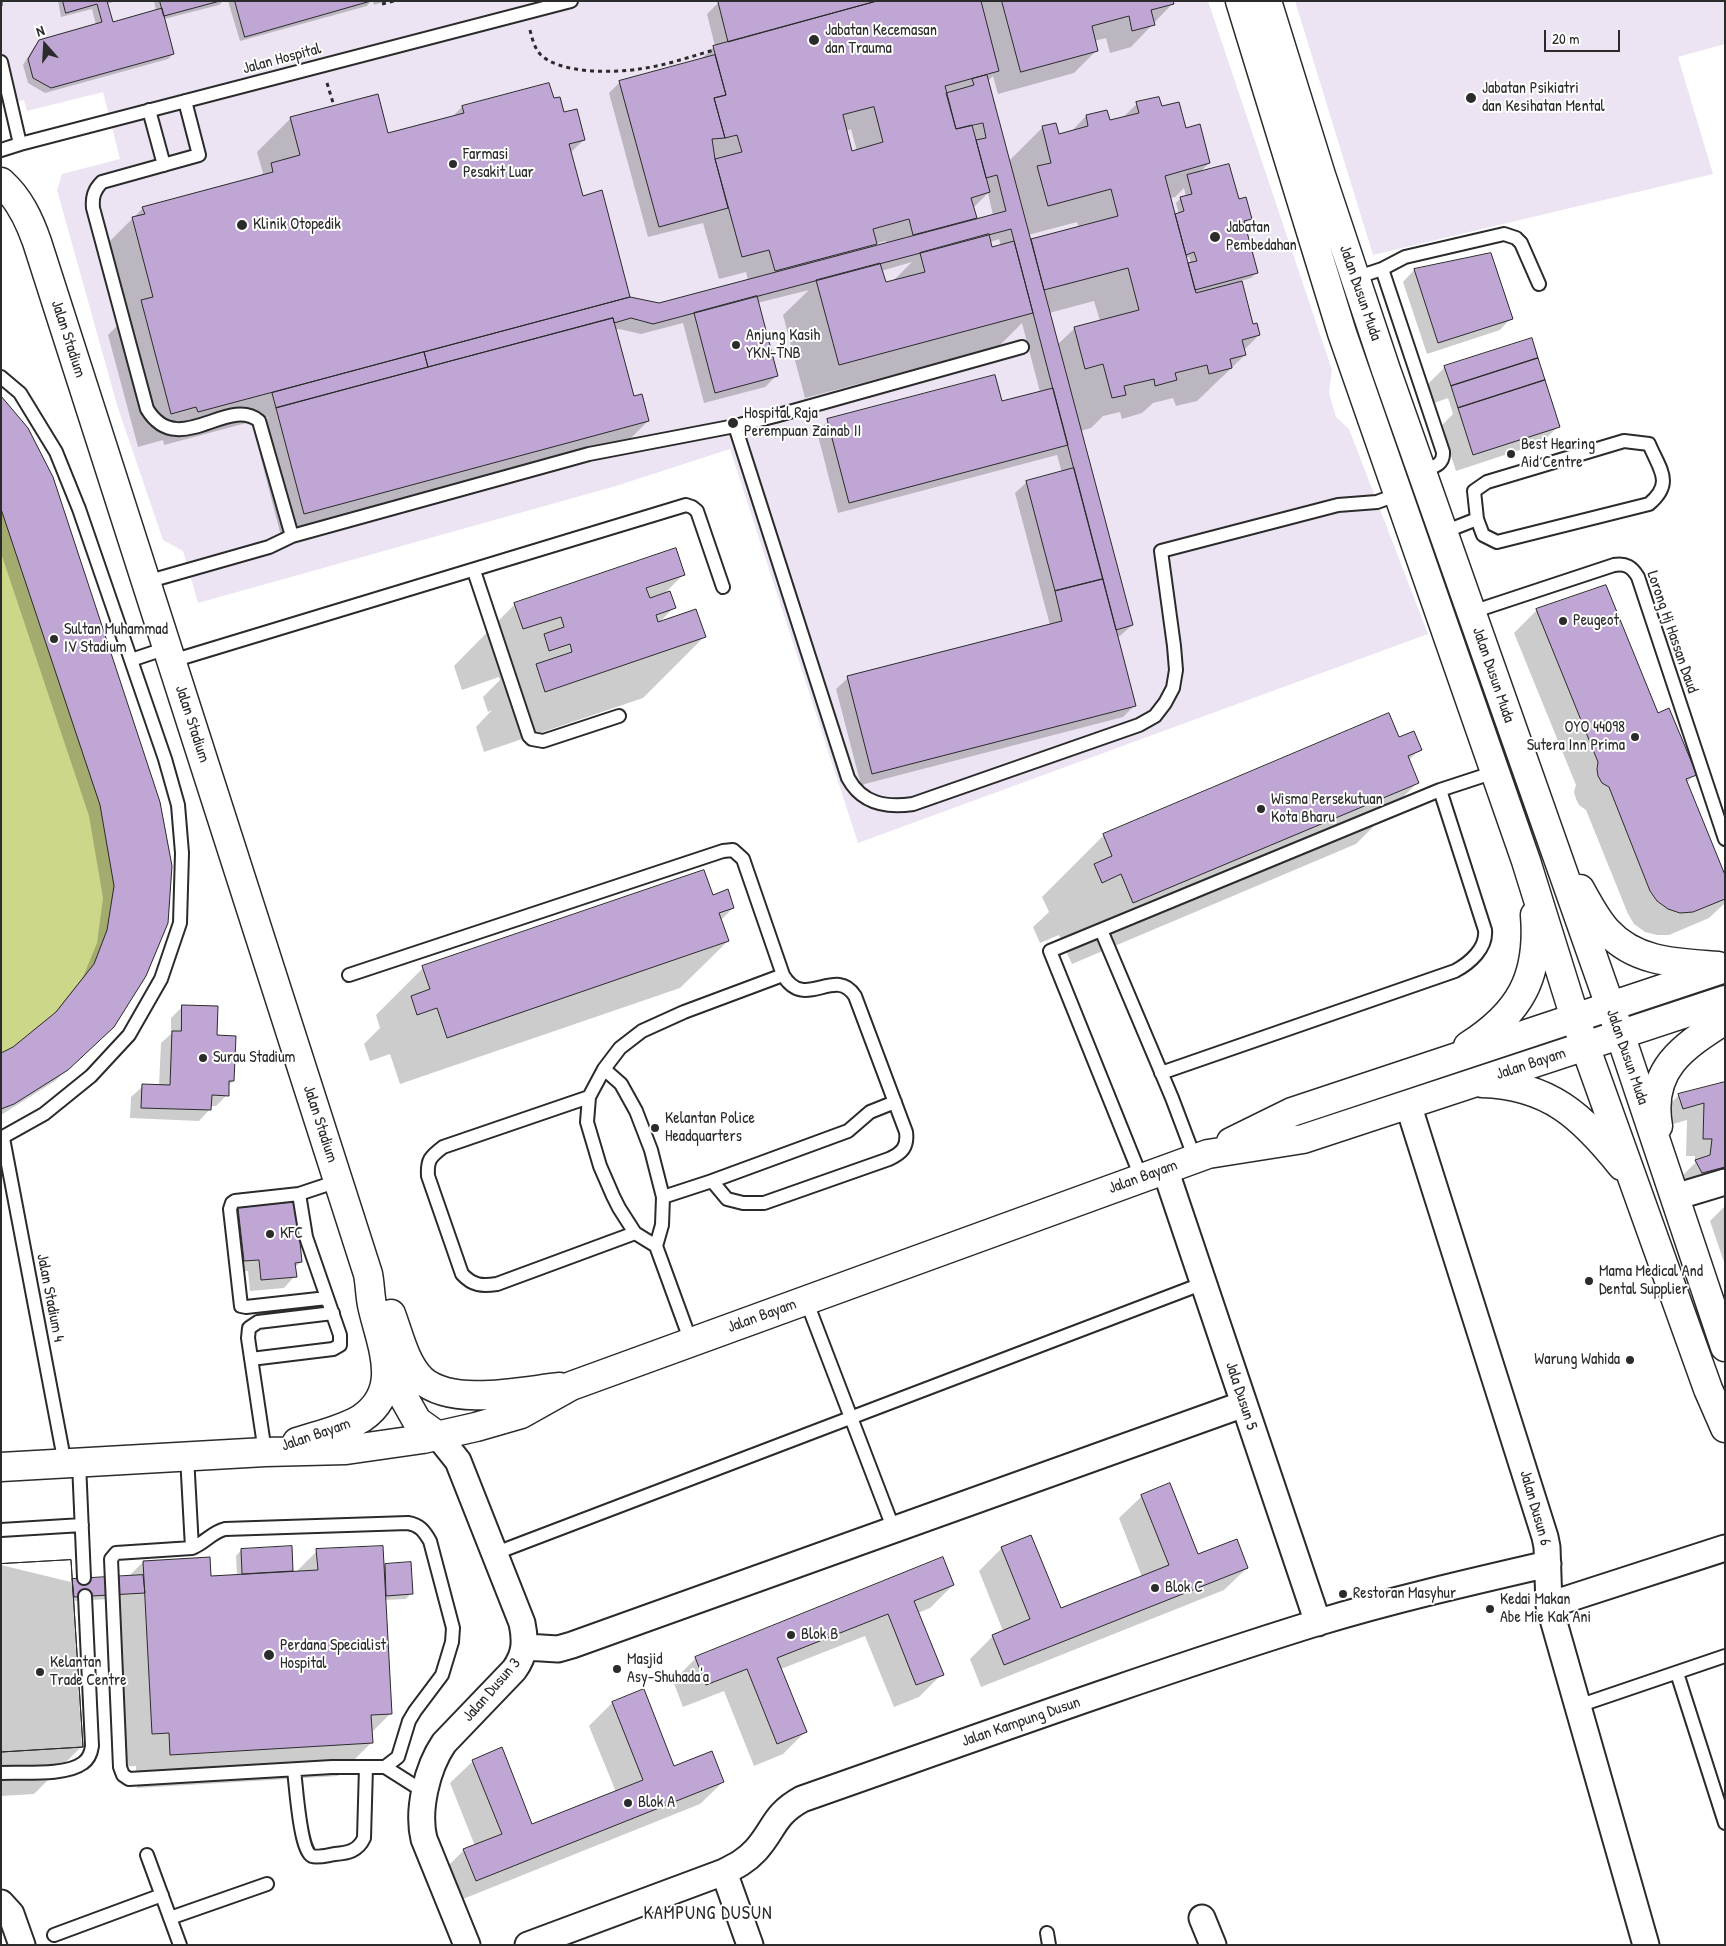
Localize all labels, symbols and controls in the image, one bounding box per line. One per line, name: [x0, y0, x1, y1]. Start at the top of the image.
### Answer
north arrow: [20, 20, 70, 70]
text: N: [33, 20, 47, 41]
scale bar: [1546, 20, 1622, 52]
place label: Jabatan Kecemasan dan Trauma: [825, 21, 937, 59]
text: 20 m: [1552, 28, 1579, 49]
marker: Jabatan Kecemasan dan Trauma: [807, 33, 821, 47]
street label: Jalan Hospital: [241, 39, 323, 79]
place label: Jabatan Psikiatri dan Kesihatan Mental: [1482, 79, 1605, 117]
marker: Jabatan Psikiatri dan Kesihatan Mental: [1464, 91, 1478, 105]
place label: Farmasi Pesakit Luar: [463, 145, 534, 183]
marker: Farmasi Pesakit Luar: [447, 158, 459, 170]
place label: Klinik Otopedik: [253, 215, 341, 235]
marker: Klinik Otopedik: [235, 218, 249, 232]
place label: Jabatan Pembedahan: [1226, 218, 1297, 256]
marker: Jabatan Pembedahan: [1208, 230, 1222, 244]
street label: Jalan Dusun Muda: [1335, 243, 1385, 343]
street label: Jalan Stadium: [47, 298, 89, 380]
place label: Anjung Kasih YKN-TNB: [746, 326, 820, 364]
marker: Anjung Kasih YKN-TNB: [730, 339, 742, 351]
place label: Hospital Raja Perempuan Zainab II: [744, 404, 861, 442]
marker: Hospital Raja Perempuan Zainab II: [726, 416, 740, 430]
place label: Best Hearing Aid Centre: [1521, 435, 1595, 473]
marker: Best Hearing Aid Centre: [1505, 448, 1517, 460]
street label: Lorong Hj Hassan Daud: [1642, 568, 1702, 696]
place label: Peugeot: [1573, 611, 1619, 631]
marker: Peugeot: [1557, 615, 1569, 627]
place label: Sultan Muhammad IV Stadium: [64, 620, 168, 658]
street label: Jalan Dusun Muda: [1468, 625, 1518, 725]
marker: Sultan Muhammad IV Stadium: [48, 633, 60, 645]
street label: Jalan Stadium: [171, 683, 213, 765]
place label: OYO 44098 Sutera Inn Prima: [1527, 718, 1625, 756]
marker: OYO 44098 Sutera Inn Prima: [1629, 731, 1641, 743]
place label: Wisma Persekutuan Kota Bharu: [1271, 790, 1383, 828]
marker: Wisma Persekutuan Kota Bharu: [1255, 803, 1267, 815]
street label: Jalan Dusun Muda: [1602, 1007, 1652, 1107]
street label: Jalan Bayam: [1494, 1044, 1568, 1084]
place label: Surau Stadium: [213, 1048, 295, 1068]
marker: Surau Stadium: [197, 1052, 209, 1064]
street label: Jalan Stadium: [299, 1083, 341, 1165]
place label: Kelantan Police Headquarters: [665, 1109, 755, 1147]
marker: Kelantan Police Headquarters: [649, 1122, 661, 1134]
street label: Jalan Bayam: [1106, 1156, 1180, 1198]
place label: KFC: [280, 1224, 303, 1244]
marker: KFC: [264, 1228, 276, 1240]
street label: Jalan Stadium 4: [32, 1252, 68, 1344]
place label: Mama Medical And Dental Supplier: [1599, 1262, 1703, 1300]
marker: Mama Medical And Dental Supplier: [1583, 1275, 1595, 1287]
street label: Jalan Bayam: [725, 1295, 799, 1337]
place label: Warung Wahida: [1534, 1350, 1620, 1370]
marker: Warung Wahida: [1624, 1354, 1636, 1366]
street label: Jala Dusun 5: [1221, 1359, 1261, 1433]
street label: Jalan Bayam: [279, 1414, 353, 1456]
street label: Jalan Dusun 6: [1515, 1468, 1555, 1548]
place label: Blok C: [1165, 1578, 1203, 1598]
marker: Blok C: [1149, 1582, 1161, 1594]
place label: Restoran Masyhur: [1353, 1584, 1456, 1604]
marker: Restoran Masyhur: [1337, 1588, 1349, 1600]
place label: Kedai Makan Abe Mie Kak Ani: [1500, 1590, 1591, 1628]
marker: Kedai Makan Abe Mie Kak Ani: [1484, 1603, 1496, 1615]
place label: Blok B: [801, 1625, 838, 1645]
marker: Blok B: [785, 1629, 797, 1641]
place label: Perdana Specialist Hospital: [280, 1636, 386, 1674]
marker: Perdana Specialist Hospital: [262, 1648, 276, 1662]
place label: Masjid Asy-Shuhada'a: [627, 1650, 709, 1688]
place label: Kelantan Trade Centre: [50, 1653, 127, 1691]
street label: Jalan Dusun 3: [459, 1654, 525, 1726]
marker: Masjid Asy-Shuhada'a: [611, 1663, 623, 1675]
marker: Kelantan Trade Centre: [34, 1666, 46, 1678]
street label: Jalan Kampung Dusun: [959, 1693, 1083, 1751]
place label: Blok A: [638, 1793, 675, 1813]
marker: Blok A: [622, 1797, 634, 1809]
district label: KAMPUNG DUSUN: [642, 1903, 774, 1925]

